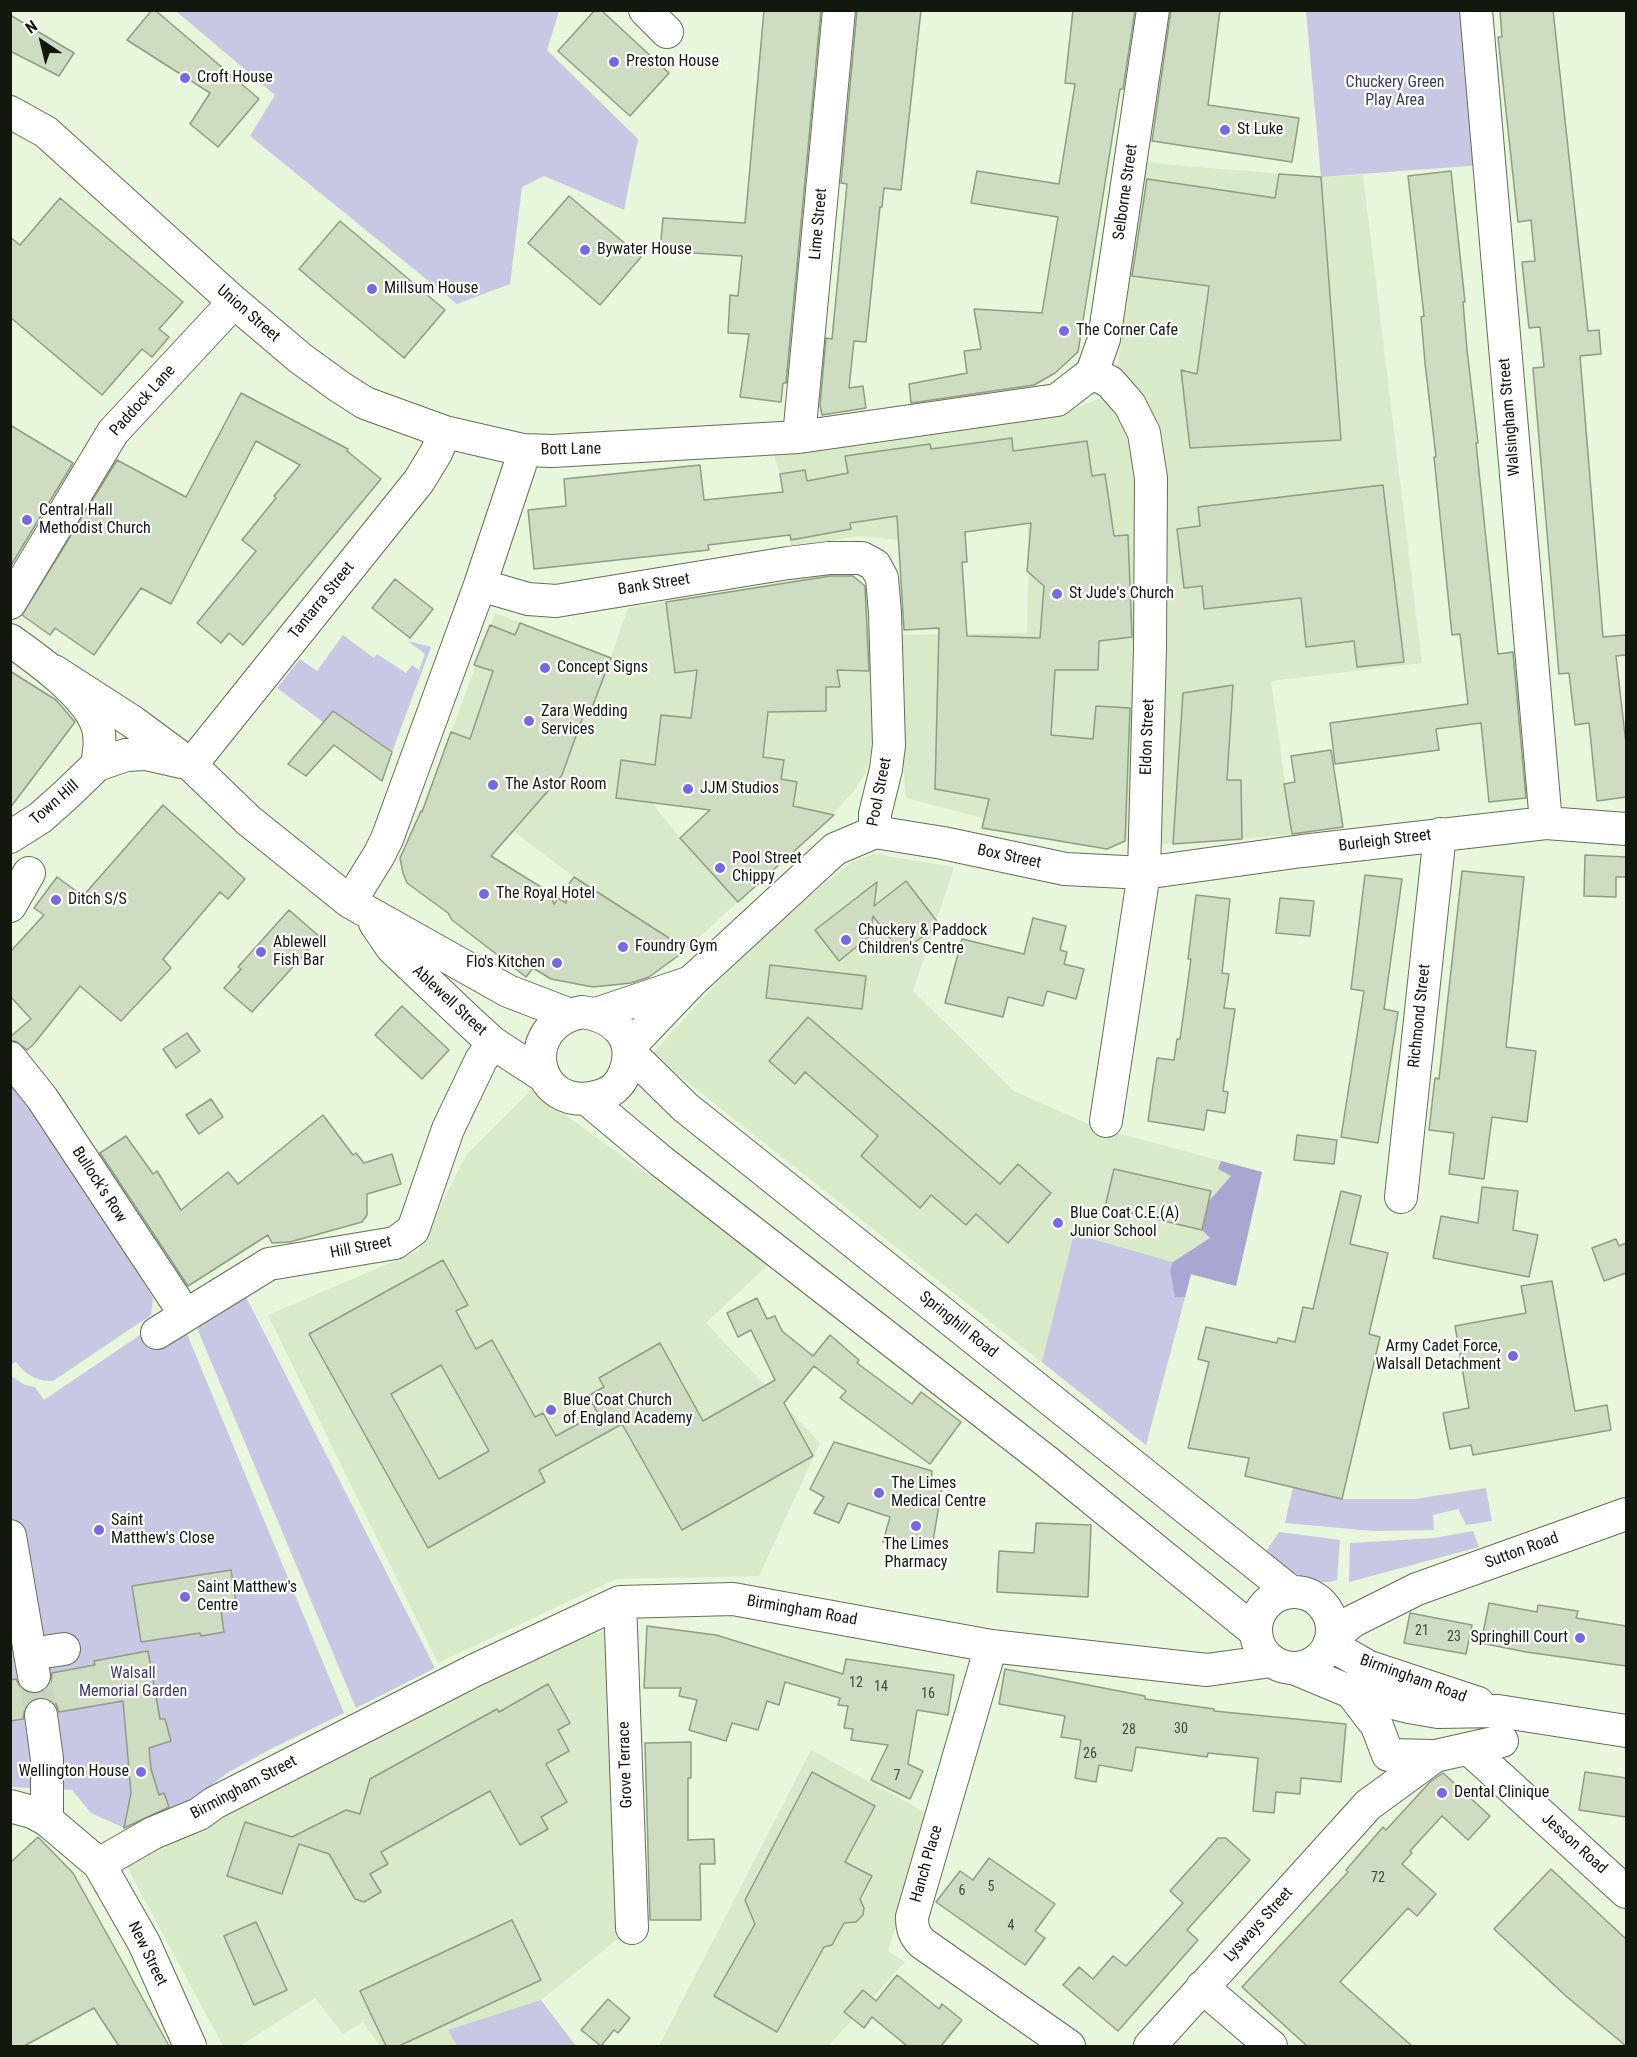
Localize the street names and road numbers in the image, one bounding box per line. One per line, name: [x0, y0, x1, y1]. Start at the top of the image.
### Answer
street label: Selborne Street: [1110, 143, 1142, 241]
street label: Lime Street: [806, 187, 832, 261]
street label: Union Street: [213, 281, 283, 347]
street label: Walsingham Street: [1495, 357, 1525, 477]
street label: Paddock Lane: [106, 361, 180, 441]
street label: Bott Lane: [541, 440, 601, 460]
street label: Tantarra Street: [285, 559, 359, 643]
street label: Bank Street: [617, 570, 691, 600]
street label: Eldon Street: [1137, 698, 1159, 776]
street label: Pool Street: [864, 756, 896, 828]
street label: Town Hill: [27, 777, 83, 829]
street label: Burleigh Street: [1338, 826, 1432, 856]
street label: Box Street: [975, 841, 1043, 873]
street label: Ablewell Street: [408, 962, 490, 1040]
street label: Richmond Street: [1405, 963, 1435, 1069]
street label: Bullock's Row: [67, 1143, 131, 1227]
street label: Hill Street: [329, 1233, 393, 1263]
street label: Springhill Road: [915, 1288, 1001, 1362]
street label: Sutton Road: [1483, 1529, 1561, 1573]
street label: Birmingham Road: [745, 1592, 859, 1630]
street label: Birmingham Road: [1357, 1651, 1469, 1707]
street label: Grove Terrace: [615, 1721, 637, 1809]
street label: Birmingham Street: [188, 1752, 300, 1824]
street label: Jesson Road: [1537, 1810, 1611, 1878]
street label: Hanch Place: [907, 1823, 947, 1905]
street label: Lysways Street: [1221, 1884, 1297, 1966]
street label: New Street: [123, 1919, 171, 1989]

